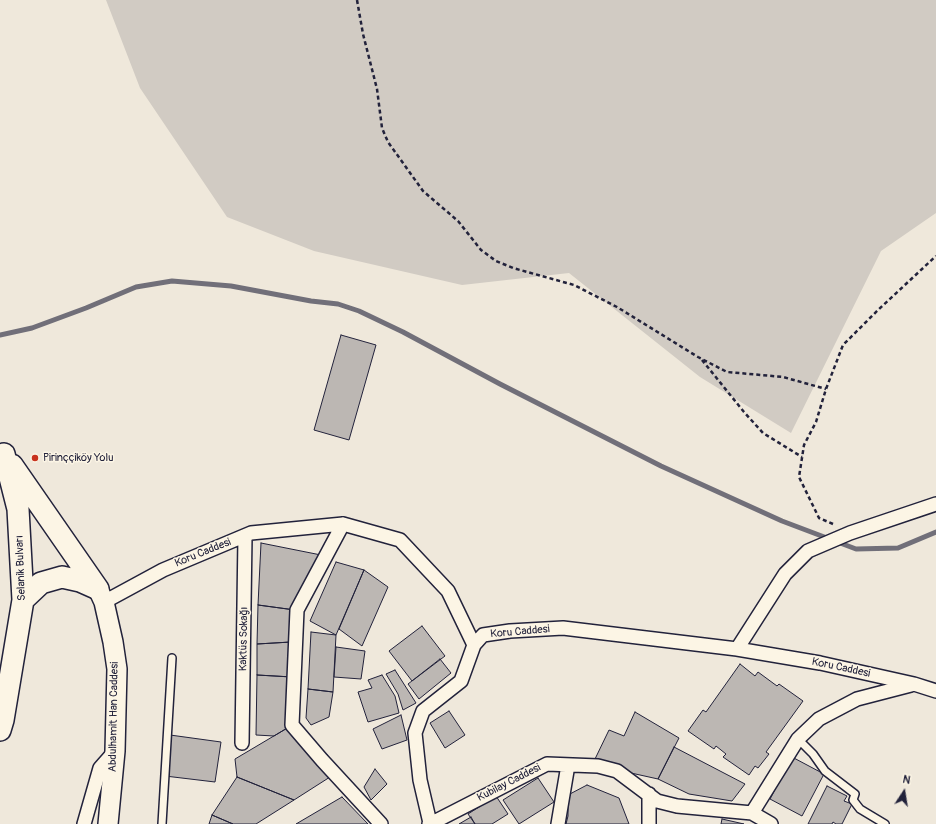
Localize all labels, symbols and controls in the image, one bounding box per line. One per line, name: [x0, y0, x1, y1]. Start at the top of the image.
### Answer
place label: Pirinççiköy Yolu: [43, 451, 114, 465]
marker: Pirinççiköy Yolu: [30, 453, 40, 463]
street label: Selanik Bulvarı: [13, 535, 29, 601]
street label: Koru Caddesi: [173, 536, 233, 570]
street label: Kaktüs Sokağı: [237, 607, 251, 671]
street label: Koru Caddesi: [490, 623, 550, 641]
street label: Koru Caddesi: [811, 655, 871, 681]
street label: Abdulhamit Han Caddesi: [106, 662, 122, 772]
street label: Kubilay Caddesi: [475, 761, 543, 805]
north arrow: [884, 772, 924, 812]
text: N: [902, 773, 912, 787]

